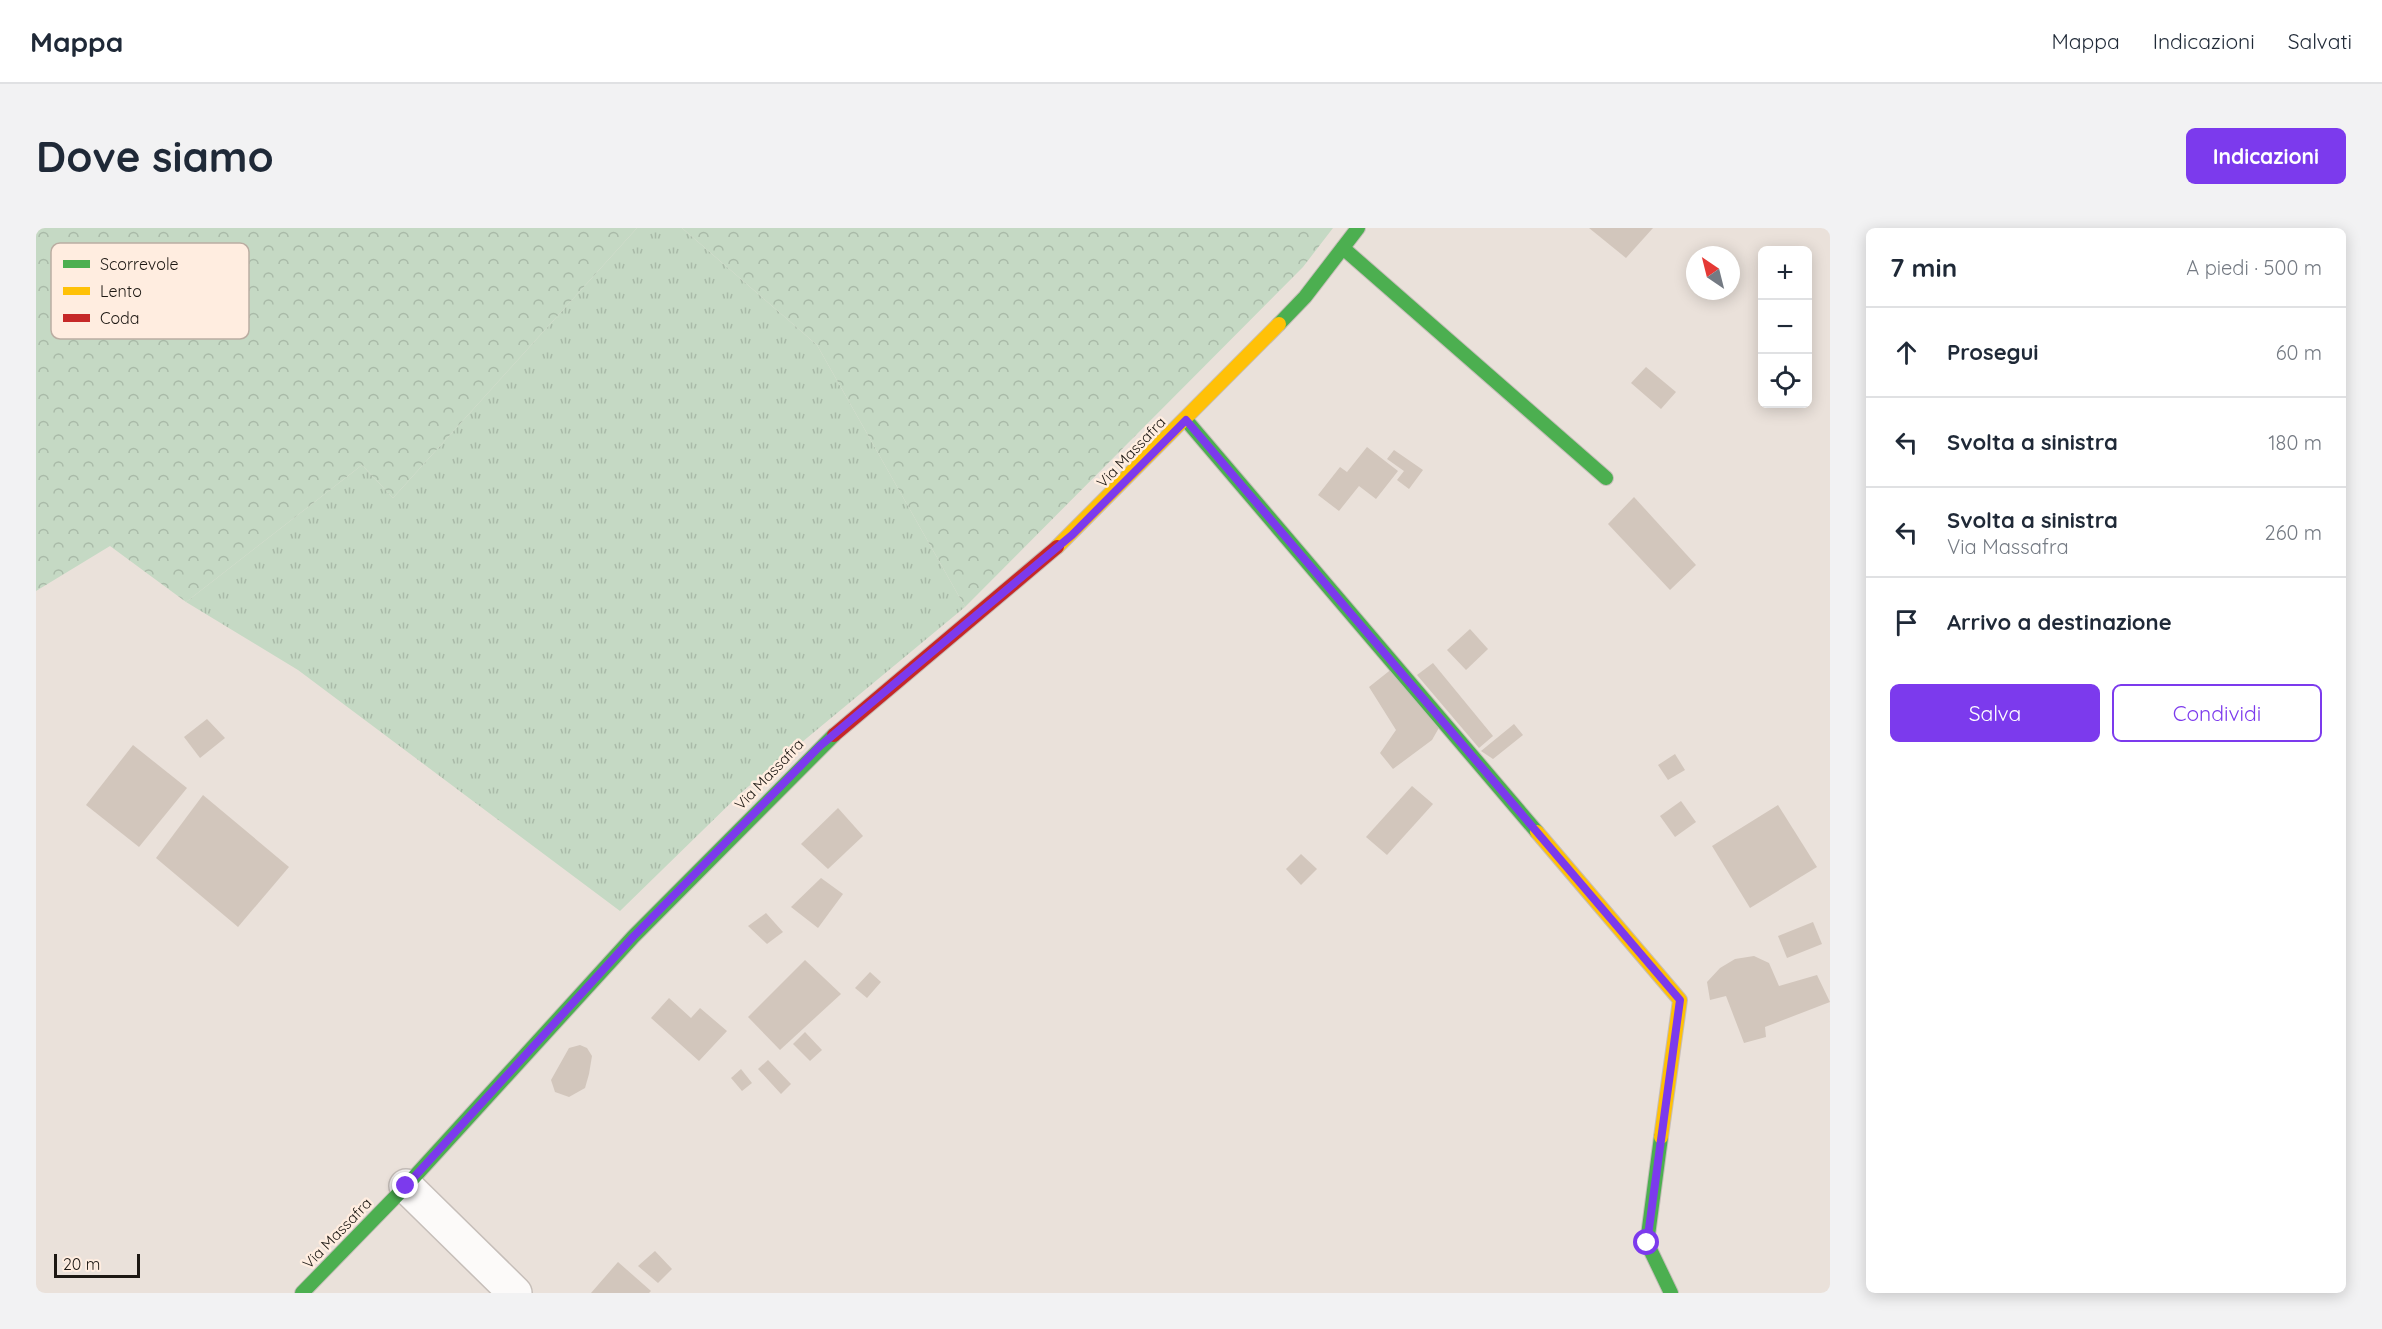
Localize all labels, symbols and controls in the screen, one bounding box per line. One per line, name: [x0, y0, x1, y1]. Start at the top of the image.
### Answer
text: Mappa: [30, 24, 123, 59]
text: Mappa: [2051, 28, 2120, 54]
text: Indicazioni: [2153, 28, 2255, 54]
text: Salvati: [2288, 28, 2352, 54]
button: Indicazioni: [2186, 128, 2346, 184]
text: Dove siamo: [36, 130, 274, 183]
legend: [51, 243, 249, 339]
north arrow: [1686, 246, 1740, 300]
map controls: [1758, 246, 1812, 408]
button: +: [1758, 246, 1812, 300]
text: 7 min: [1890, 251, 1957, 284]
text: Scorrevole: [100, 254, 178, 274]
text: A piedi · 500 m: [2186, 255, 2322, 280]
text: Lento: [100, 281, 142, 301]
button: −: [1758, 300, 1812, 354]
text: Coda: [100, 308, 140, 328]
icon: ahead: [1890, 336, 1923, 369]
text: Prosegui: [1947, 338, 2039, 366]
text: 60 m: [2276, 340, 2322, 365]
button: locate: [1758, 354, 1812, 408]
street label: Via Massafra: [1092, 413, 1170, 491]
icon: left: [1890, 426, 1923, 459]
text: Svolta a sinistra: [1947, 428, 2118, 456]
text: 180 m: [2268, 430, 2322, 455]
text: Svolta a sinistra: [1947, 506, 2118, 534]
icon: left: [1890, 516, 1923, 549]
text: 260 m: [2265, 520, 2322, 545]
text: Via Massafra: [1947, 534, 2069, 559]
icon: arrive: [1890, 606, 1923, 639]
text: Arrivo a destinazione: [1947, 608, 2172, 636]
button: Salva: [1890, 684, 2100, 742]
button: Condividi: [2112, 684, 2322, 742]
street label: Via Massafra: [730, 735, 808, 813]
route end: [392, 1172, 418, 1198]
street label: Via Massafra: [298, 1194, 376, 1272]
route start: [1633, 1229, 1659, 1255]
scale bar: [54, 1251, 140, 1278]
text: 20 m: [63, 1254, 100, 1274]

